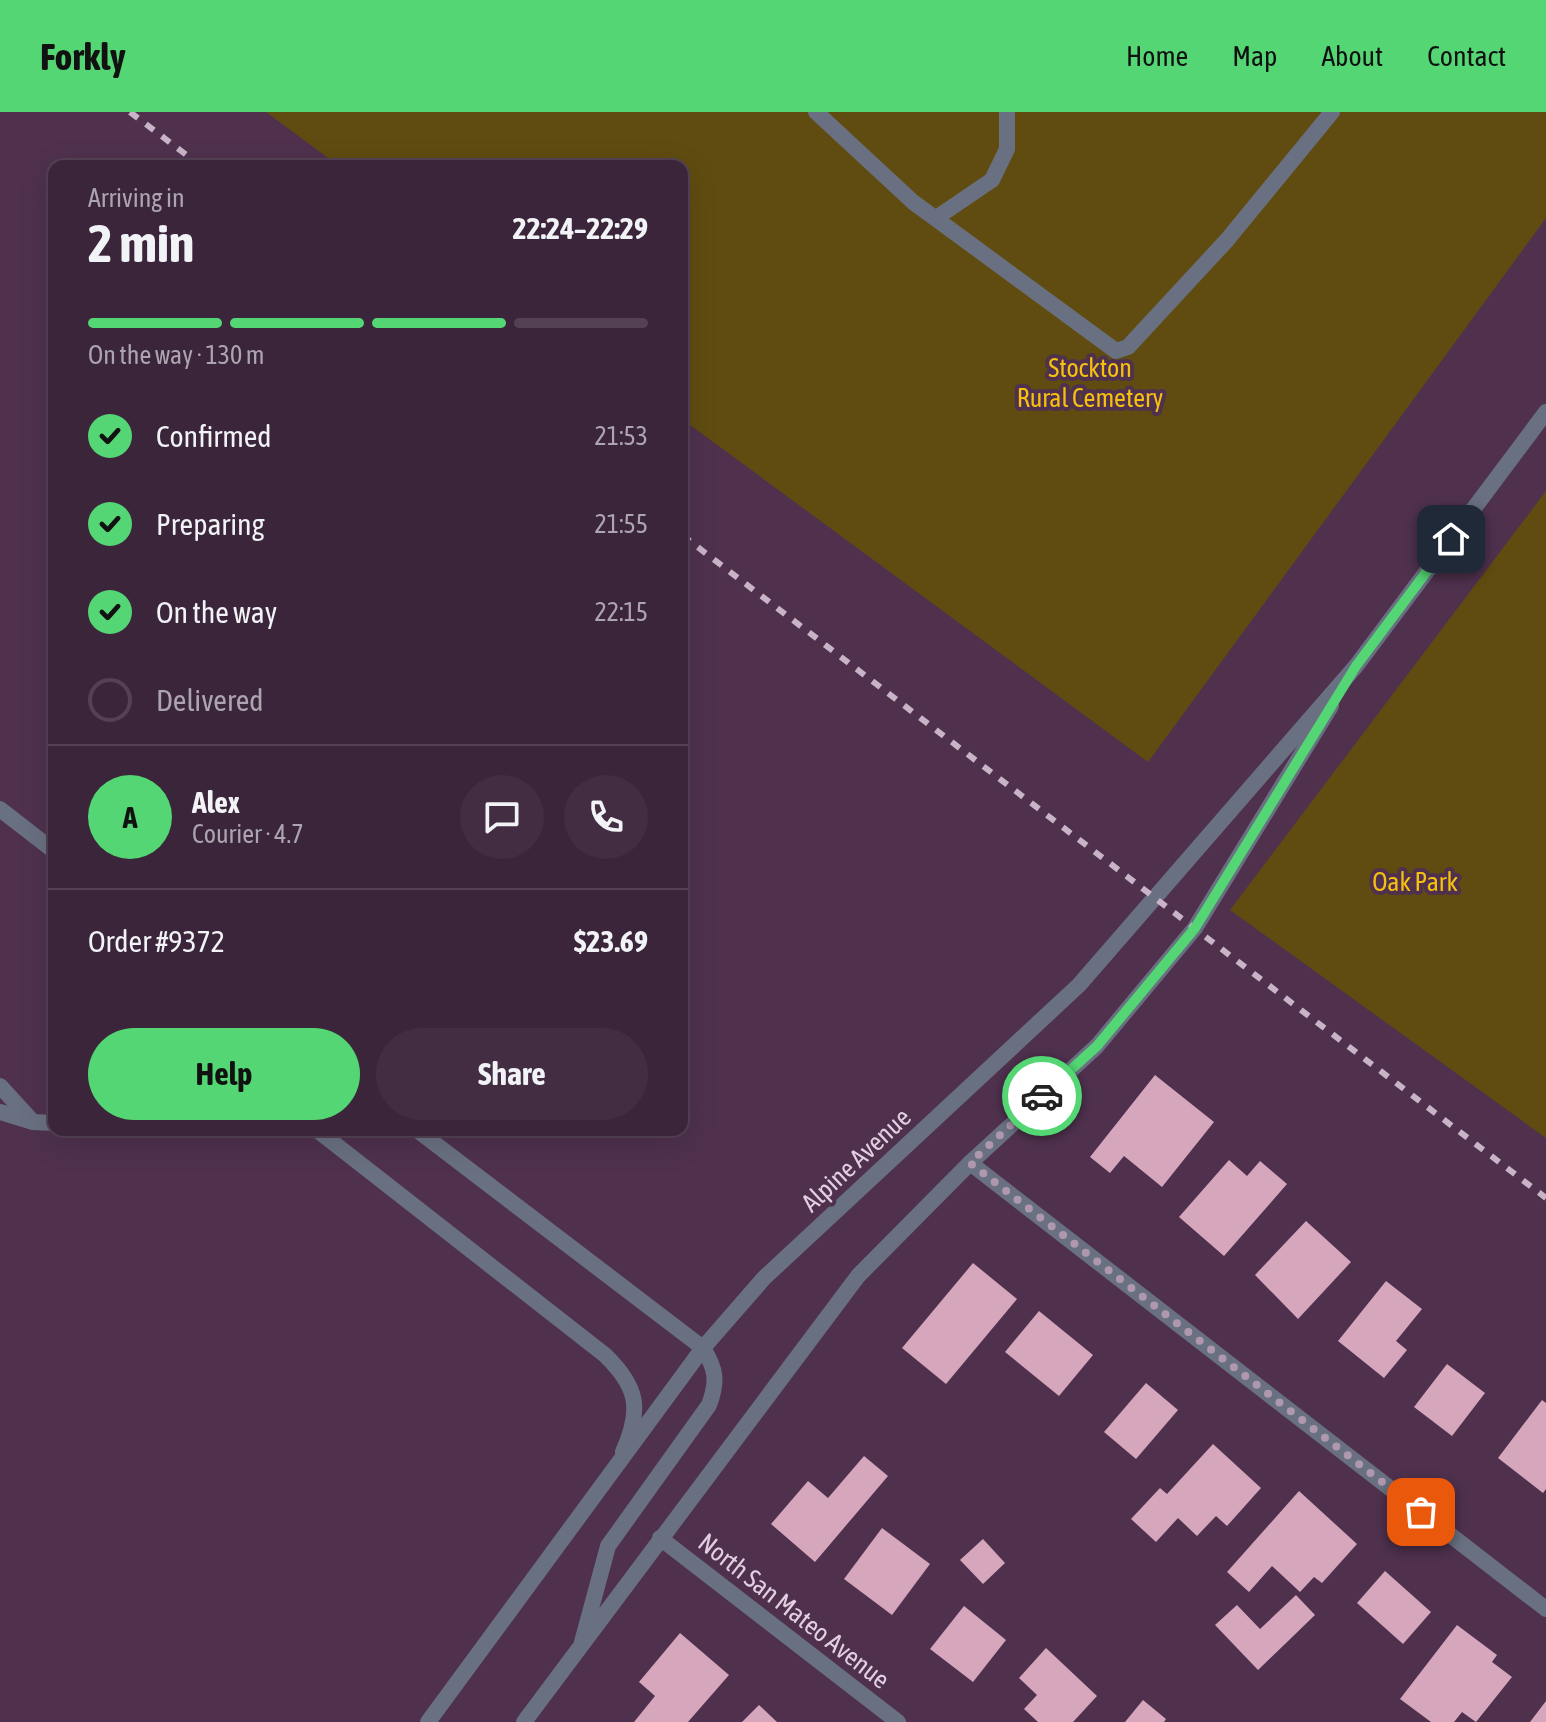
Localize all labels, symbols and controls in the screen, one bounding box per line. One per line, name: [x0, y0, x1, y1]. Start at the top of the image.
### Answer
text: Forkly: [40, 35, 126, 78]
text: Home: [1126, 40, 1188, 72]
text: Map: [1232, 40, 1277, 72]
text: About: [1321, 40, 1383, 72]
text: Contact: [1427, 40, 1506, 72]
text: Arriving in: [88, 183, 185, 213]
text: 22:24–22:29: [513, 211, 648, 245]
text: 2 min: [88, 213, 194, 273]
text: On the way · 130 m: [88, 340, 265, 370]
park label: Stockton Rural Cemetery: [1017, 353, 1164, 413]
icon: check: [88, 414, 132, 458]
text: Confirmed: [156, 419, 271, 453]
text: 21:53: [594, 421, 648, 451]
icon: check: [88, 502, 132, 546]
pin: [1417, 505, 1485, 573]
text: Preparing: [156, 507, 265, 541]
text: 21:55: [594, 509, 648, 539]
icon: home: [1429, 517, 1473, 561]
icon: check: [88, 590, 132, 634]
text: On the way: [156, 595, 277, 629]
text: 22:15: [594, 597, 648, 627]
text: Delivered: [156, 683, 264, 717]
button: chat: [460, 775, 544, 859]
button: phone: [564, 775, 648, 859]
text: Alex: [192, 785, 240, 819]
text: A: [123, 800, 137, 834]
text: Courier · 4.7: [192, 819, 303, 849]
park label: Oak Park: [1372, 867, 1458, 897]
text: Order #9372: [88, 924, 225, 958]
text: $23.69: [574, 924, 648, 958]
button: Help: [88, 1028, 360, 1120]
button: Share: [376, 1028, 648, 1120]
courier: [1002, 1056, 1082, 1136]
icon: car: [1020, 1074, 1064, 1118]
street label: Alpine Avenue: [795, 1102, 917, 1218]
pin: [1387, 1478, 1455, 1546]
icon: bag: [1399, 1490, 1443, 1534]
street label: North San Mateo Avenue: [693, 1527, 895, 1695]

